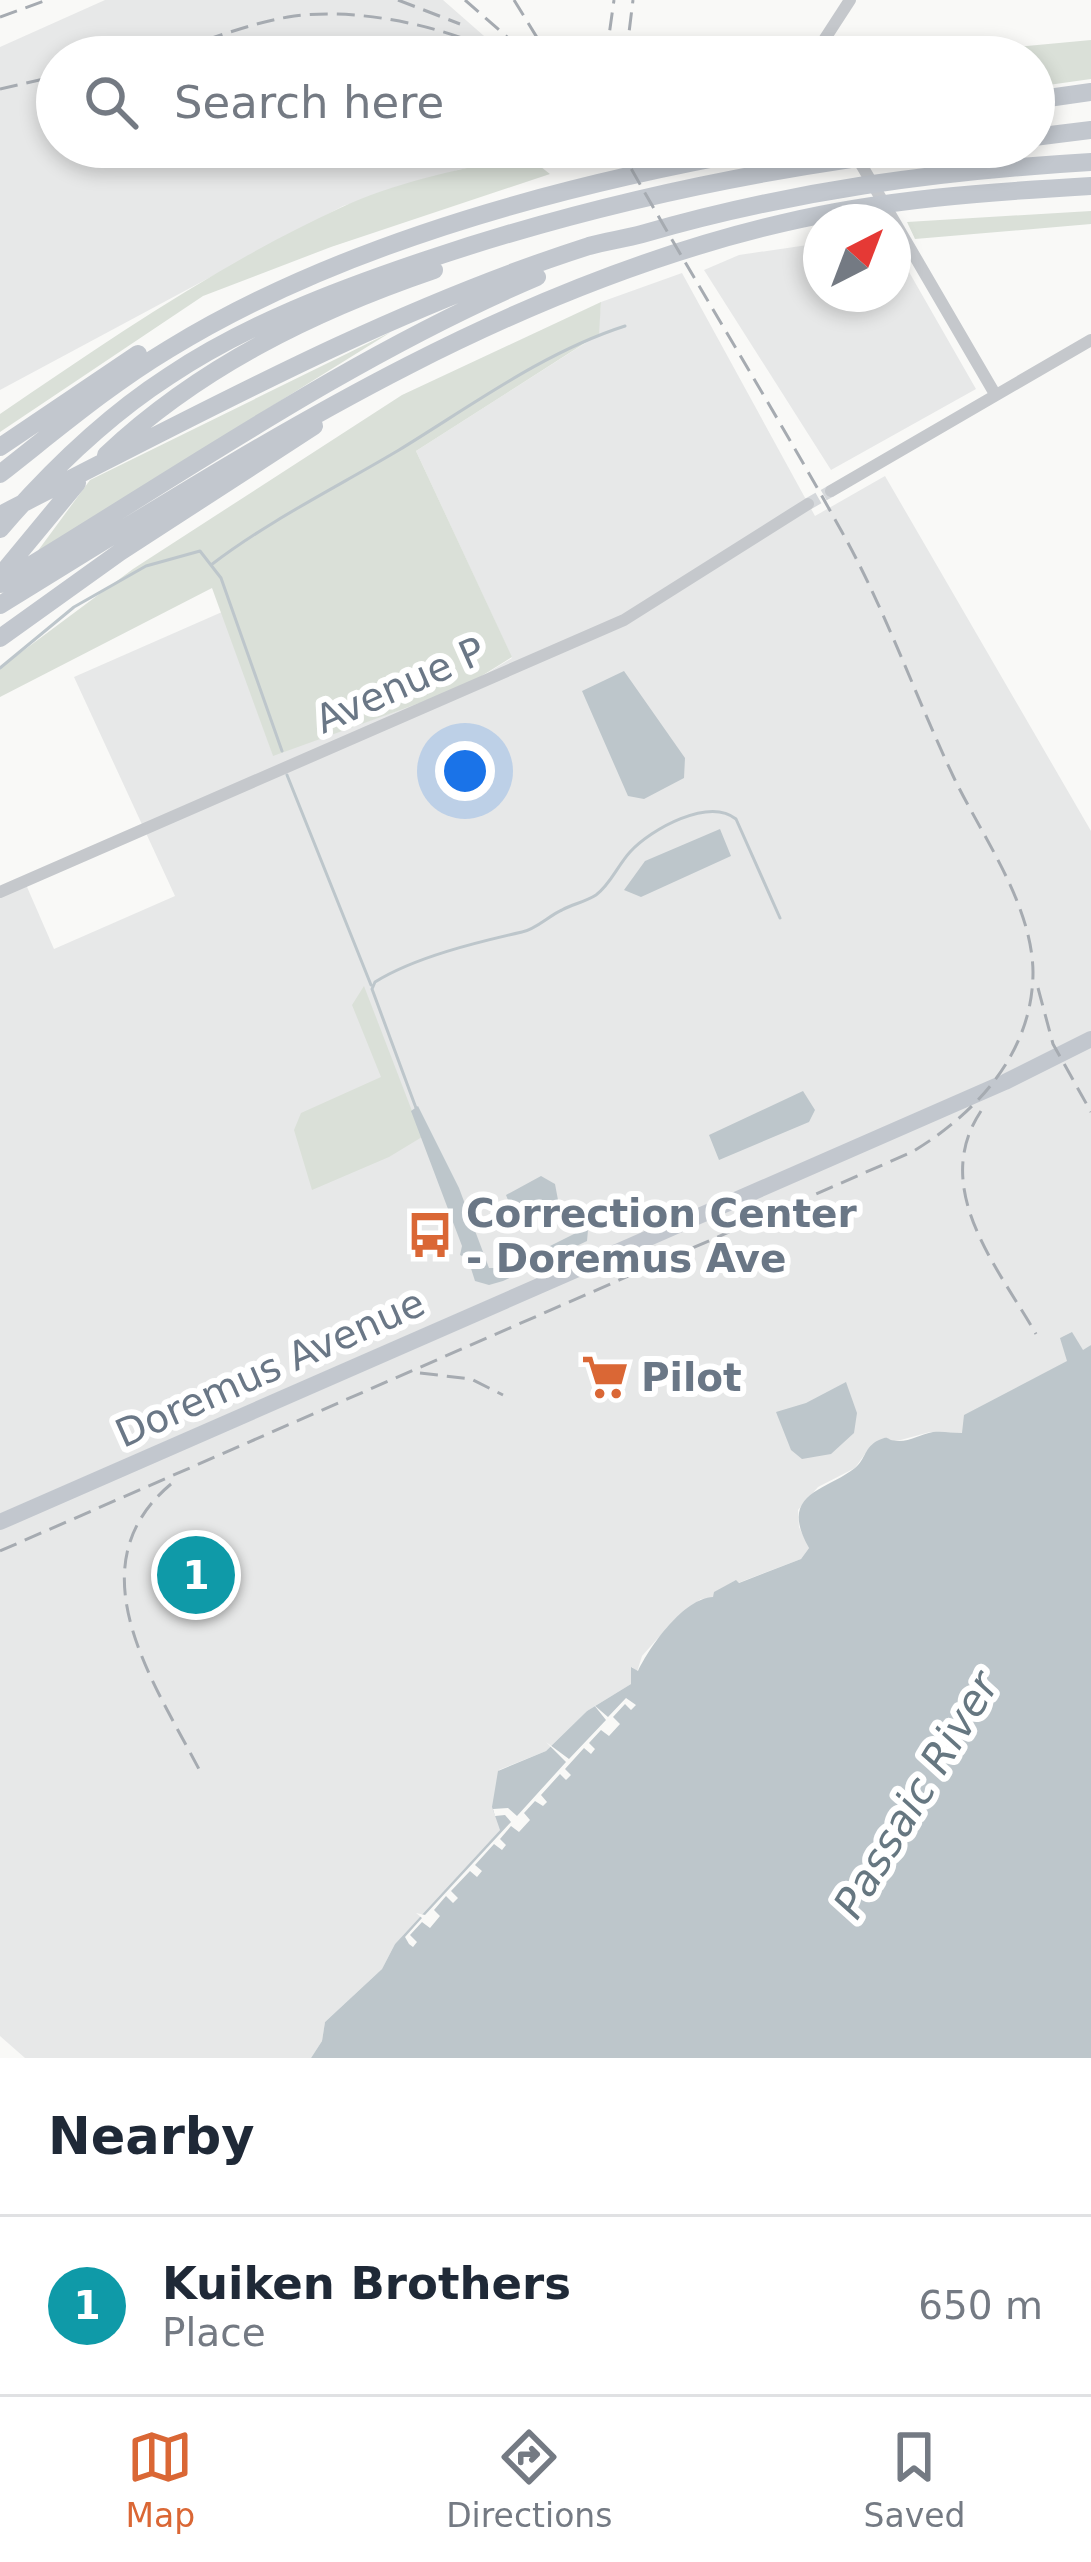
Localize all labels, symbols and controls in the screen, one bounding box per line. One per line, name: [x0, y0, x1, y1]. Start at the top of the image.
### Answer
search box: [36, 36, 1055, 168]
icon: search: [78, 69, 144, 135]
text: Search here: [174, 76, 444, 129]
north arrow: [803, 204, 911, 312]
street label: Avenue P: [308, 628, 492, 742]
your location: [435, 741, 495, 801]
place label: Correction Center - Doremus Ave: [466, 1191, 858, 1281]
bus stop icon: Correction Center - Doremus Ave: [405, 1210, 455, 1260]
street label: Doremus Avenue: [109, 1280, 431, 1456]
supermarket icon: Pilot: [580, 1352, 630, 1402]
place label: Pilot: [641, 1355, 742, 1400]
pin: 1: [157, 1530, 235, 1620]
water label: Passaic River: [824, 1661, 1010, 1927]
text: Nearby: [48, 2107, 255, 2166]
text: Kuiken Brothers: [162, 2257, 571, 2310]
text: 1: [73, 2283, 101, 2328]
text: 650 m: [918, 2283, 1043, 2328]
text: Place: [162, 2310, 266, 2355]
tab: Map: [126, 2424, 195, 2535]
tab: Directions: [446, 2424, 612, 2535]
tab: Saved: [864, 2424, 965, 2535]

